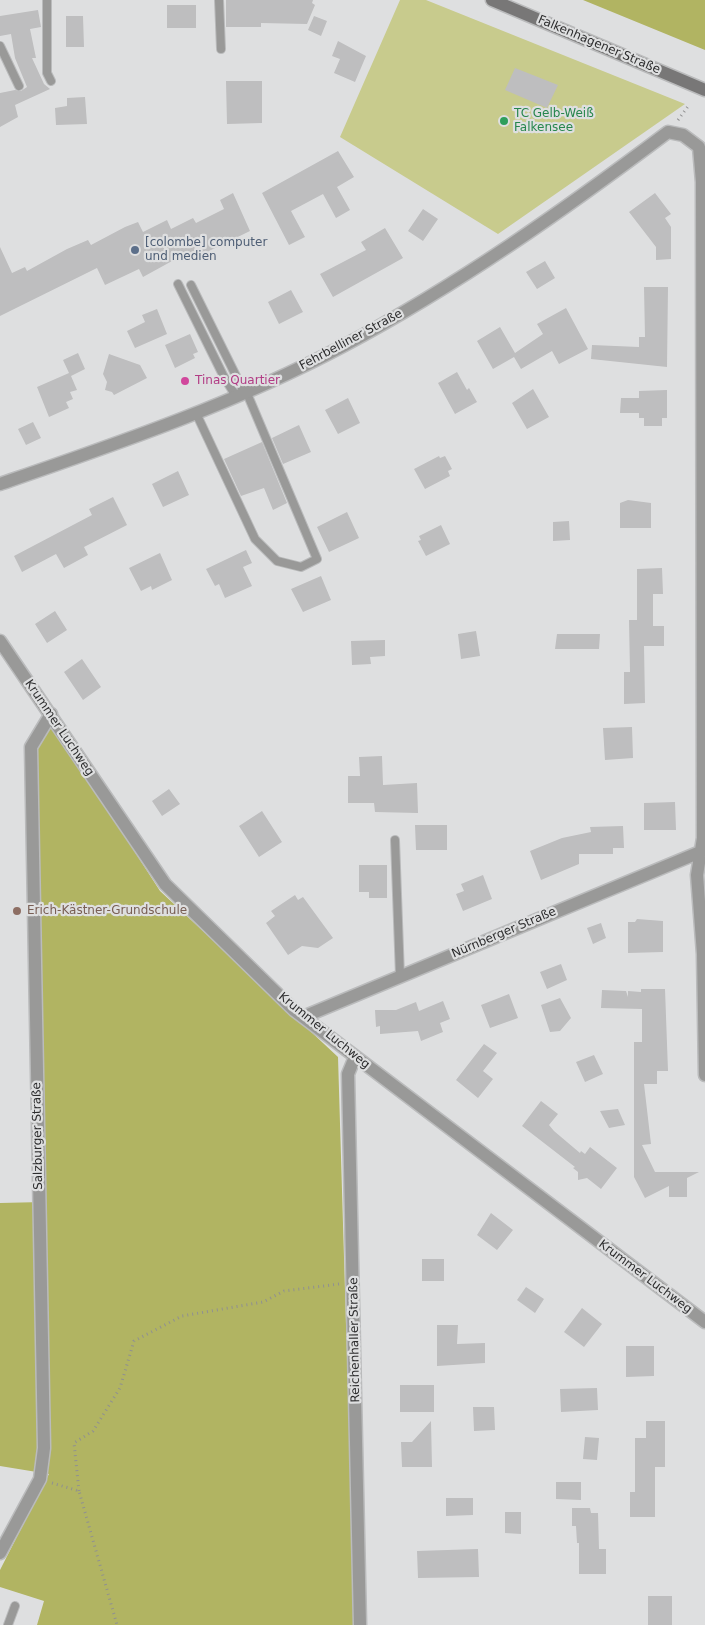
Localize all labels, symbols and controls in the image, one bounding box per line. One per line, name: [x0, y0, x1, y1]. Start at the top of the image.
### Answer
street label: Falkenhagener Straße: [536, 13, 662, 77]
place label: TC Gelb-Weiß Falkensee: [514, 107, 594, 135]
marker: TC Gelb-Weiß Falkensee: [498, 115, 510, 127]
place label: [colombe] computer und medien: [145, 236, 267, 264]
marker: [colombe] computer und medien: [129, 244, 141, 256]
street label: Fehrbelliner Straße: [297, 307, 405, 373]
place label: Tinas Quartier: [195, 374, 280, 388]
marker: Tinas Quartier: [179, 375, 191, 387]
street label: Krummer Luchweg: [21, 677, 97, 779]
place label: Erich-Kästner-Grundschule: [27, 904, 187, 918]
marker: Erich-Kästner-Grundschule: [11, 905, 23, 917]
street label: Nürnberger Straße: [450, 905, 558, 961]
street label: Krummer Luchweg: [276, 990, 372, 1072]
street label: Salzburger Straße: [30, 1082, 46, 1190]
street label: Krummer Luchweg: [596, 1237, 694, 1317]
street label: Reichenhaller Straße: [347, 1277, 363, 1403]

